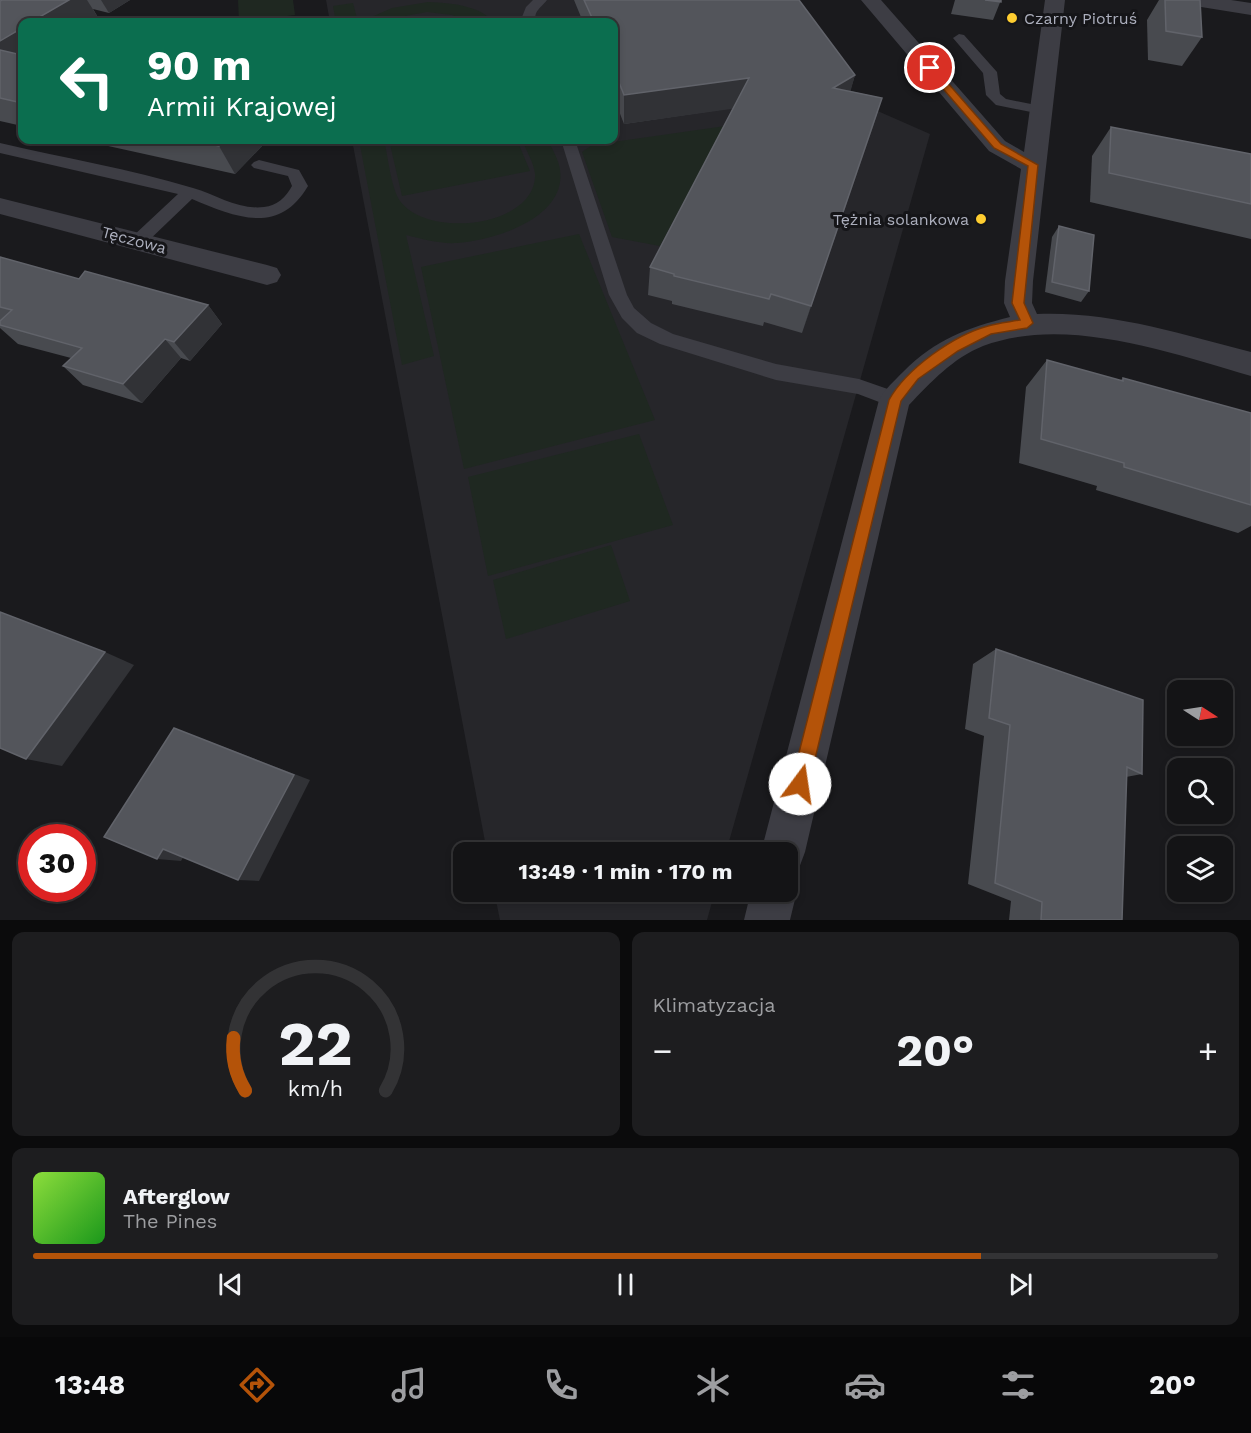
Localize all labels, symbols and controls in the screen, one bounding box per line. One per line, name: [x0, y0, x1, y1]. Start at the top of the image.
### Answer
place label: Czarny Piotruś: [1024, 9, 1137, 28]
marker: Czarny Piotruś: [1005, 11, 1019, 25]
text: 90 m: [147, 41, 251, 90]
icon: left: [48, 42, 126, 120]
pin: [904, 42, 955, 93]
icon: arrive: [913, 51, 946, 84]
text: Armii Krajowej: [147, 91, 337, 123]
place label: Tężnia solankowa: [833, 210, 969, 229]
marker: Tężnia solankowa: [974, 212, 988, 226]
street label: Tęczowa: [100, 222, 168, 258]
north arrow: [1167, 680, 1233, 746]
map controls: [1167, 680, 1233, 902]
position arrow: [768, 752, 832, 816]
button: search: [1167, 758, 1233, 824]
speed limit sign: 30: [18, 824, 96, 902]
button: layers: [1167, 836, 1233, 902]
text: 13:49 · 1 min · 170 m: [519, 859, 732, 884]
text: Klimatyzacja: [653, 993, 776, 1017]
text: 22: [279, 1007, 353, 1080]
text: 20°: [896, 1024, 974, 1077]
text: −: [653, 1031, 672, 1070]
text: +: [1198, 1031, 1218, 1070]
text: km/h: [288, 1076, 343, 1101]
text: Afterglow: [123, 1184, 230, 1209]
text: The Pines: [123, 1209, 217, 1233]
icon: previous: [214, 1268, 247, 1301]
icon: pause: [609, 1268, 642, 1301]
icon: next: [1004, 1268, 1037, 1301]
icon: directions: [236, 1364, 278, 1406]
icon: music: [388, 1364, 430, 1406]
icon: phone: [540, 1364, 582, 1406]
icon: climate: [692, 1364, 734, 1406]
icon: car: [844, 1364, 886, 1406]
icon: filters: [997, 1364, 1039, 1406]
text: 13:48: [55, 1369, 125, 1401]
text: 20°: [1149, 1369, 1196, 1401]

